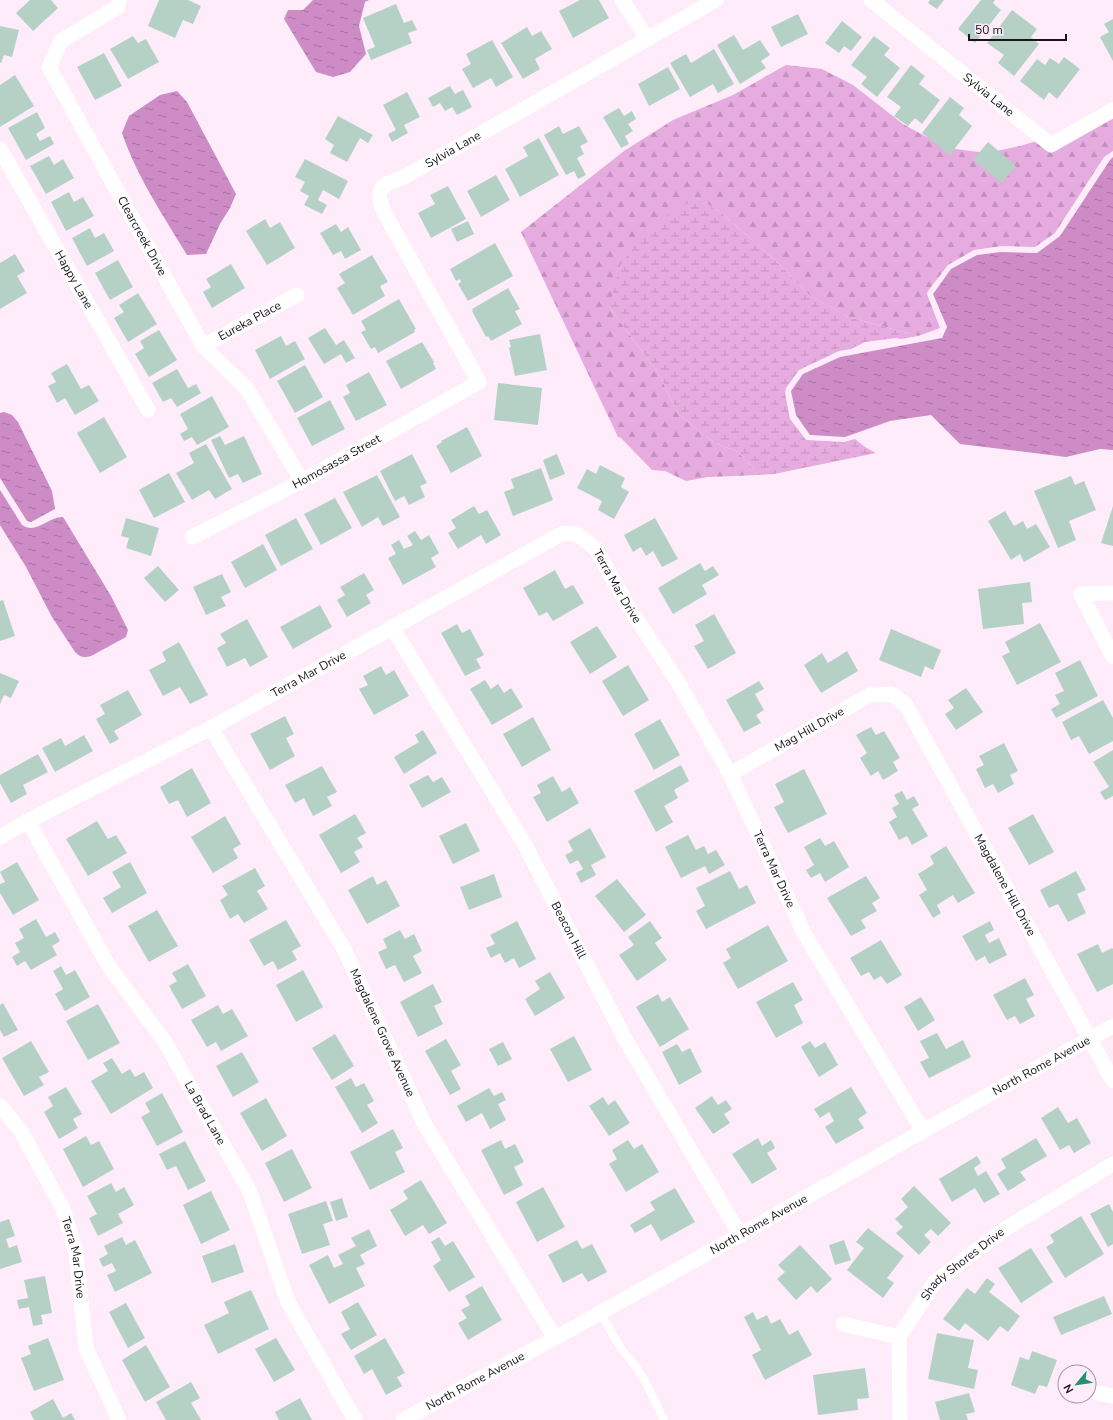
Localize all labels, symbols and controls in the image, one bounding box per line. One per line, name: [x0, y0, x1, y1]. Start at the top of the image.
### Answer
scale bar: [969, 16, 1066, 42]
text: 50 m: [975, 22, 1003, 38]
street label: Sylvia Lane: [960, 69, 1018, 120]
street label: Sylvia Lane: [422, 127, 484, 172]
street label: Clearcreek Drive: [114, 193, 171, 279]
street label: Happy Lane: [51, 247, 97, 312]
street label: Eureka Place: [215, 297, 284, 344]
street label: Homosassa Street: [290, 430, 384, 493]
street label: Terra Mar Drive: [590, 546, 645, 626]
street label: Terra Mar Drive: [268, 647, 349, 701]
street label: Mag Hill Drive: [772, 703, 847, 755]
street label: Terra Mar Drive: [749, 828, 799, 910]
street label: Magdalene Hill Drive: [971, 831, 1040, 939]
street label: Beacon Hill: [548, 899, 590, 962]
street label: Magdalene Grove Avenue: [346, 966, 419, 1099]
street label: North Rome Avenue: [989, 1032, 1093, 1099]
street label: La Brad Lane: [181, 1078, 230, 1148]
street label: North Rome Avenue: [707, 1190, 810, 1258]
street label: Terra Mar Drive: [58, 1215, 89, 1299]
street label: Shady Shores Drive: [917, 1224, 1007, 1304]
street label: North Rome Avenue: [423, 1348, 527, 1414]
north arrow: [1057, 1364, 1097, 1404]
text: N: [1060, 1381, 1077, 1396]

